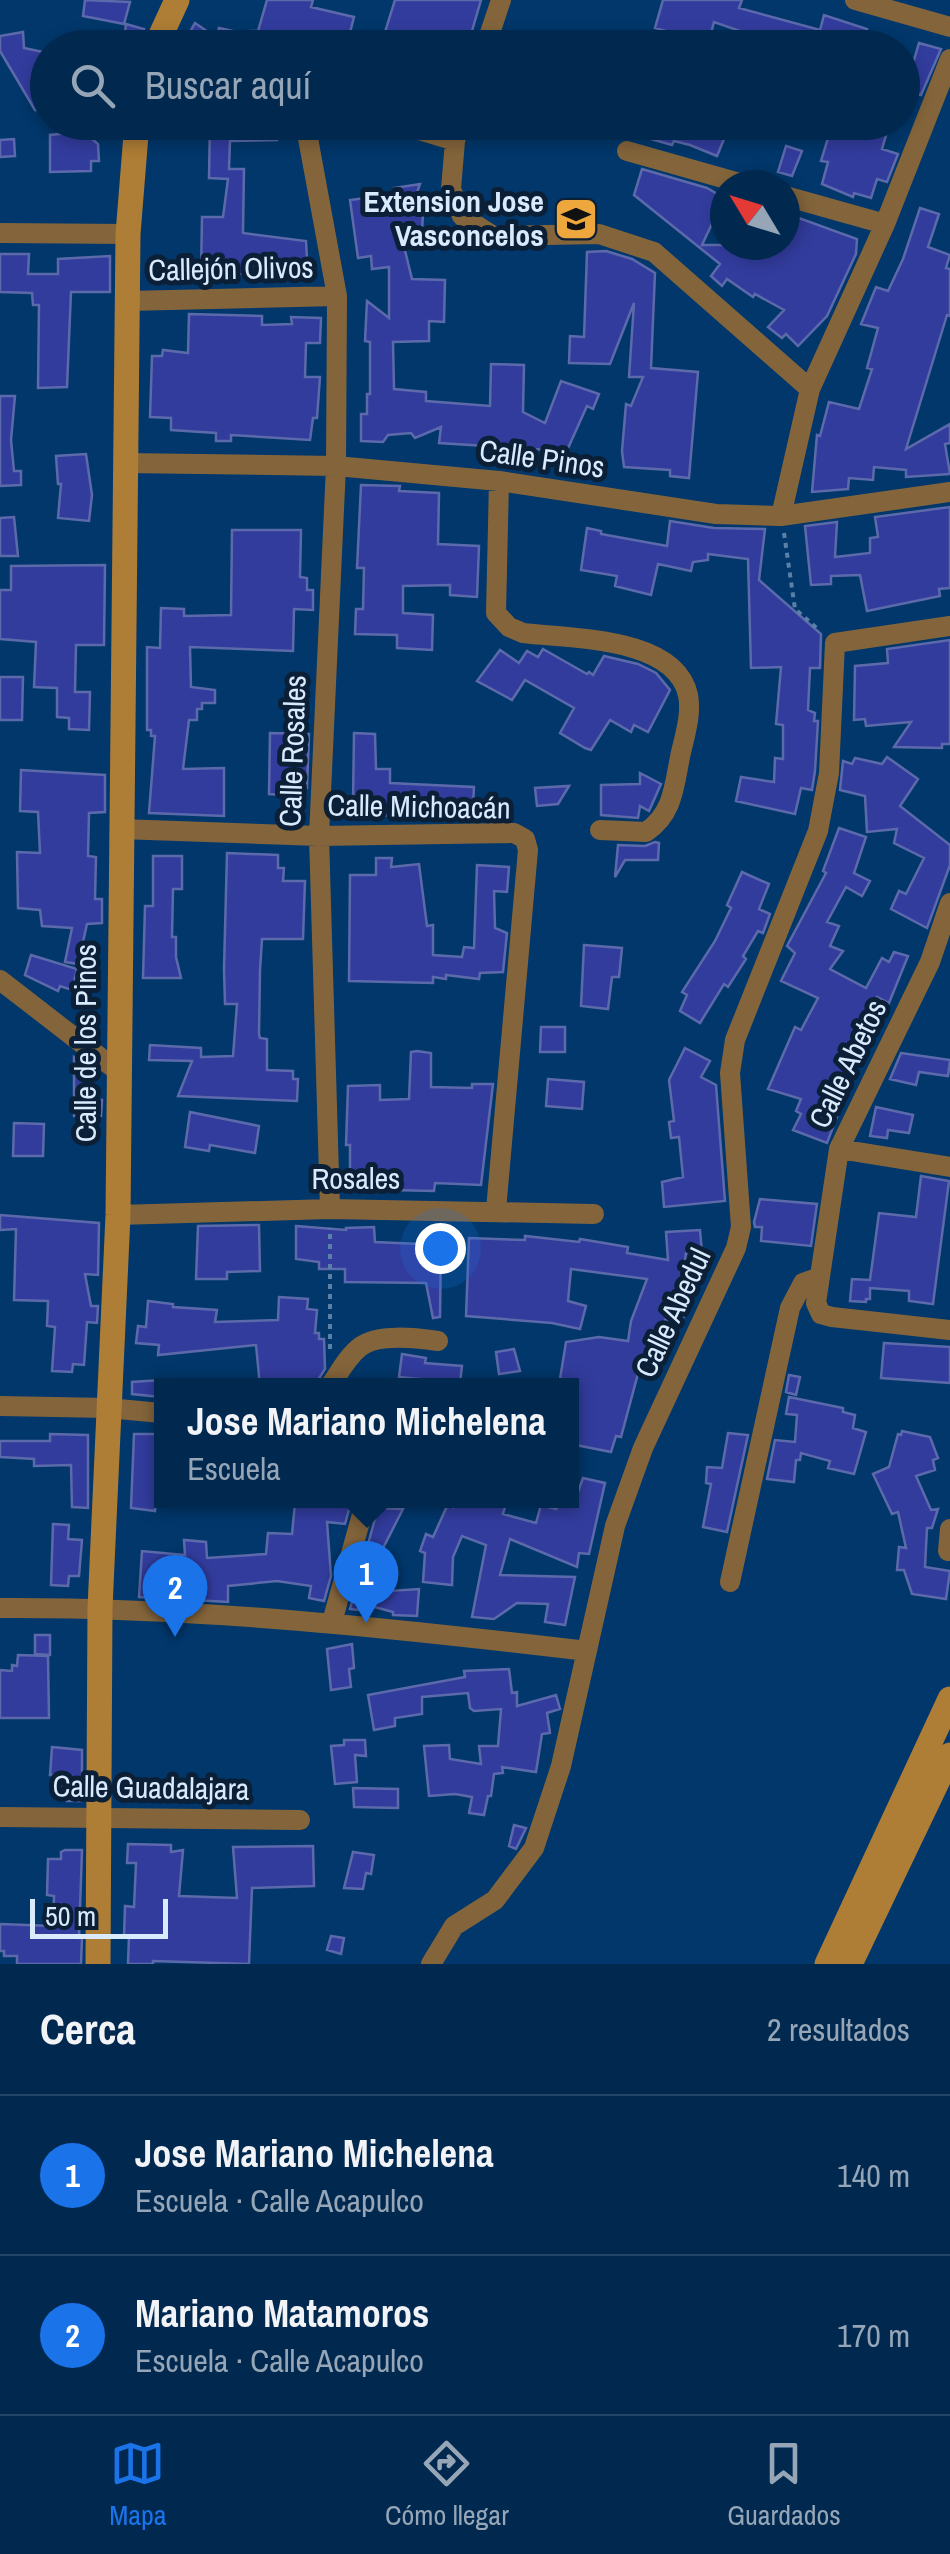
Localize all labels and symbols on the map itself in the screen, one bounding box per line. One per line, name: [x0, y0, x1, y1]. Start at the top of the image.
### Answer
north arrow: [710, 170, 800, 260]
place label: Extension Jose Vasconcelos: [364, 181, 544, 255]
school or university icon: Extension Jose Vasconcelos: [553, 196, 599, 242]
street label: Callejón Olivos: [148, 247, 314, 289]
street label: Calle Pinos: [477, 429, 607, 487]
street label: Calle Rosales: [269, 674, 315, 827]
street label: Calle Michoacán: [327, 784, 511, 828]
street label: Calle de los Pinos: [65, 944, 105, 1142]
street label: Calle Abetos: [799, 993, 895, 1134]
street label: Rosales: [312, 1158, 400, 1198]
your location: [415, 1223, 466, 1274]
street label: Calle Abedul: [625, 1242, 719, 1384]
pin: 1: [334, 1540, 398, 1623]
pin: 2: [142, 1554, 208, 1637]
street label: Calle Guadalajara: [52, 1765, 250, 1809]
scale bar: [30, 1894, 168, 1938]

